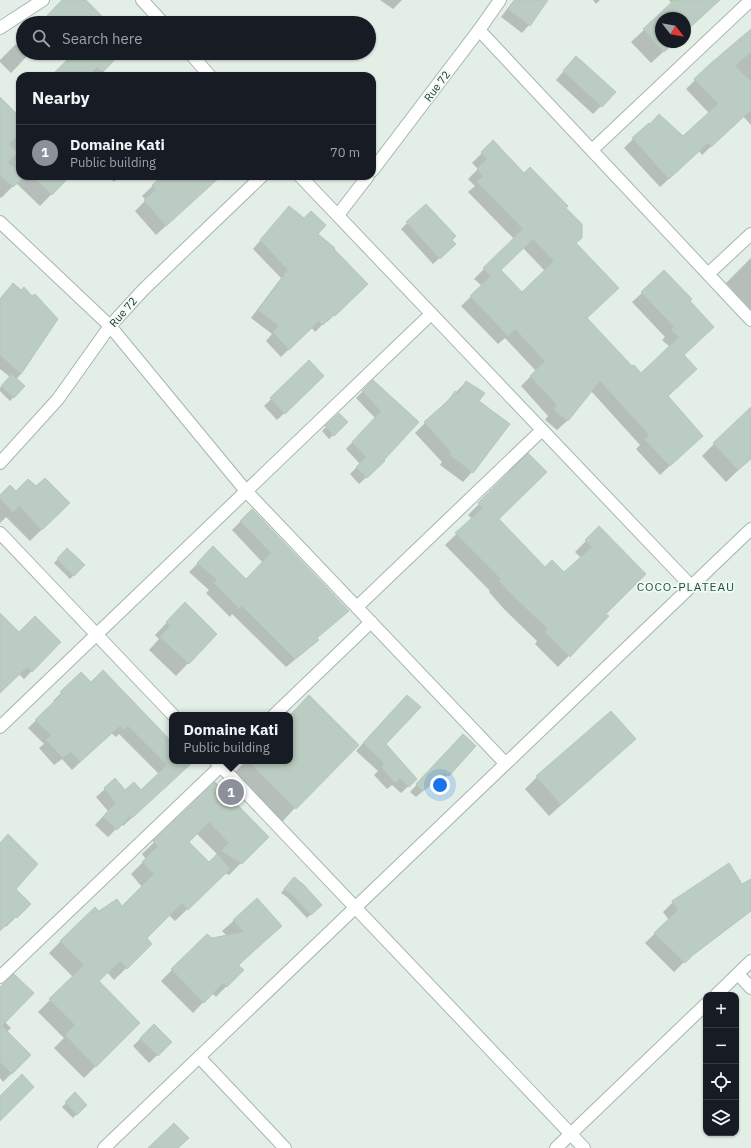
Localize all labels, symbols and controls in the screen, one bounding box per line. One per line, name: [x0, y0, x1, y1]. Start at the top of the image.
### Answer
north arrow: [655, 12, 691, 48]
search box: [16, 16, 376, 60]
icon: search: [30, 27, 52, 49]
text: Search here: [62, 29, 142, 48]
street label: Rue 72: [421, 68, 453, 104]
text: Nearby: [32, 87, 90, 109]
text: Domaine Kati: [70, 135, 165, 154]
text: 1: [41, 144, 49, 161]
text: 70 m: [330, 144, 360, 161]
text: Public building: [70, 154, 156, 171]
street label: Rue 72: [106, 294, 140, 330]
district label: COCO-PLATEAU: [637, 579, 735, 594]
popup: [169, 712, 293, 764]
text: Domaine Kati: [184, 720, 278, 739]
text: Public building: [184, 739, 270, 756]
your location: [430, 775, 450, 795]
pin: 1: [218, 777, 244, 807]
map controls: [703, 992, 739, 1136]
button: +: [703, 992, 739, 1028]
button: −: [703, 1028, 739, 1064]
button: locate: [703, 1064, 739, 1100]
button: layers: [703, 1100, 739, 1136]

